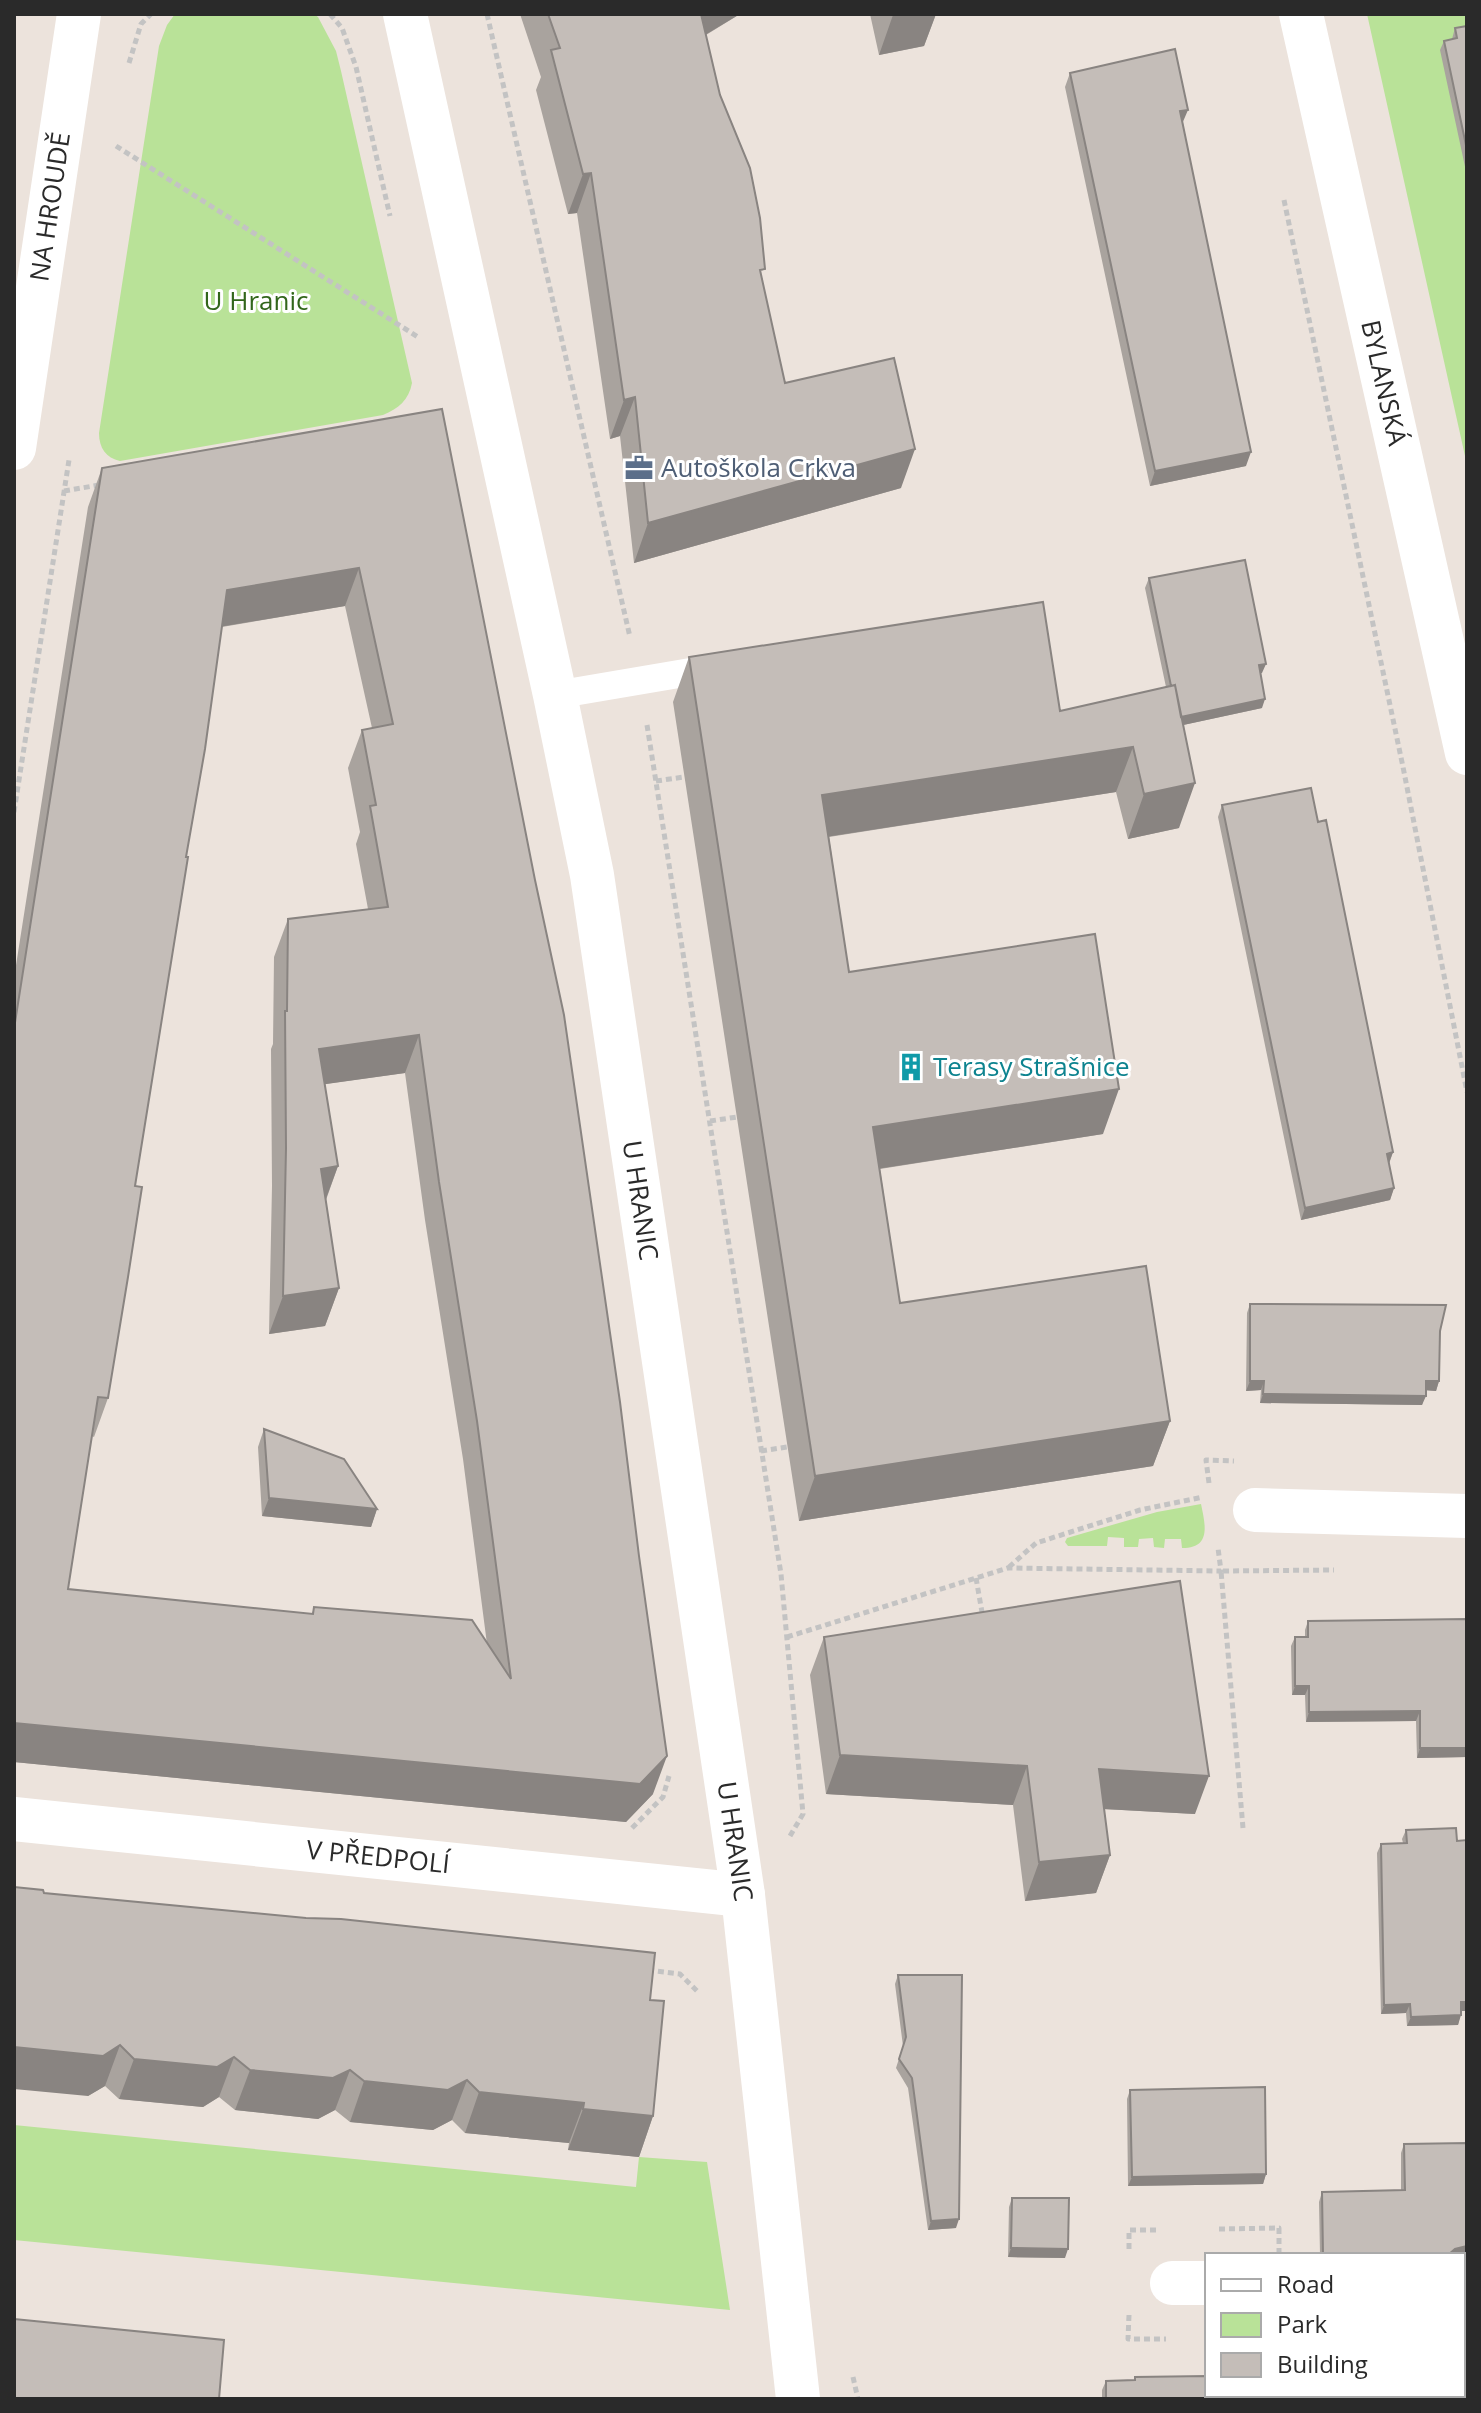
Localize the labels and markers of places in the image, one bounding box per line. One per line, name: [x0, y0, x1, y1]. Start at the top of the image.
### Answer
place label: Autoškola Crkva: [661, 449, 856, 485]
office icon: Autoškola Crkva: [624, 453, 654, 483]
place label: Terasy Strašnice: [933, 1048, 1130, 1084]
building icon: Terasy Strašnice: [896, 1052, 926, 1082]

